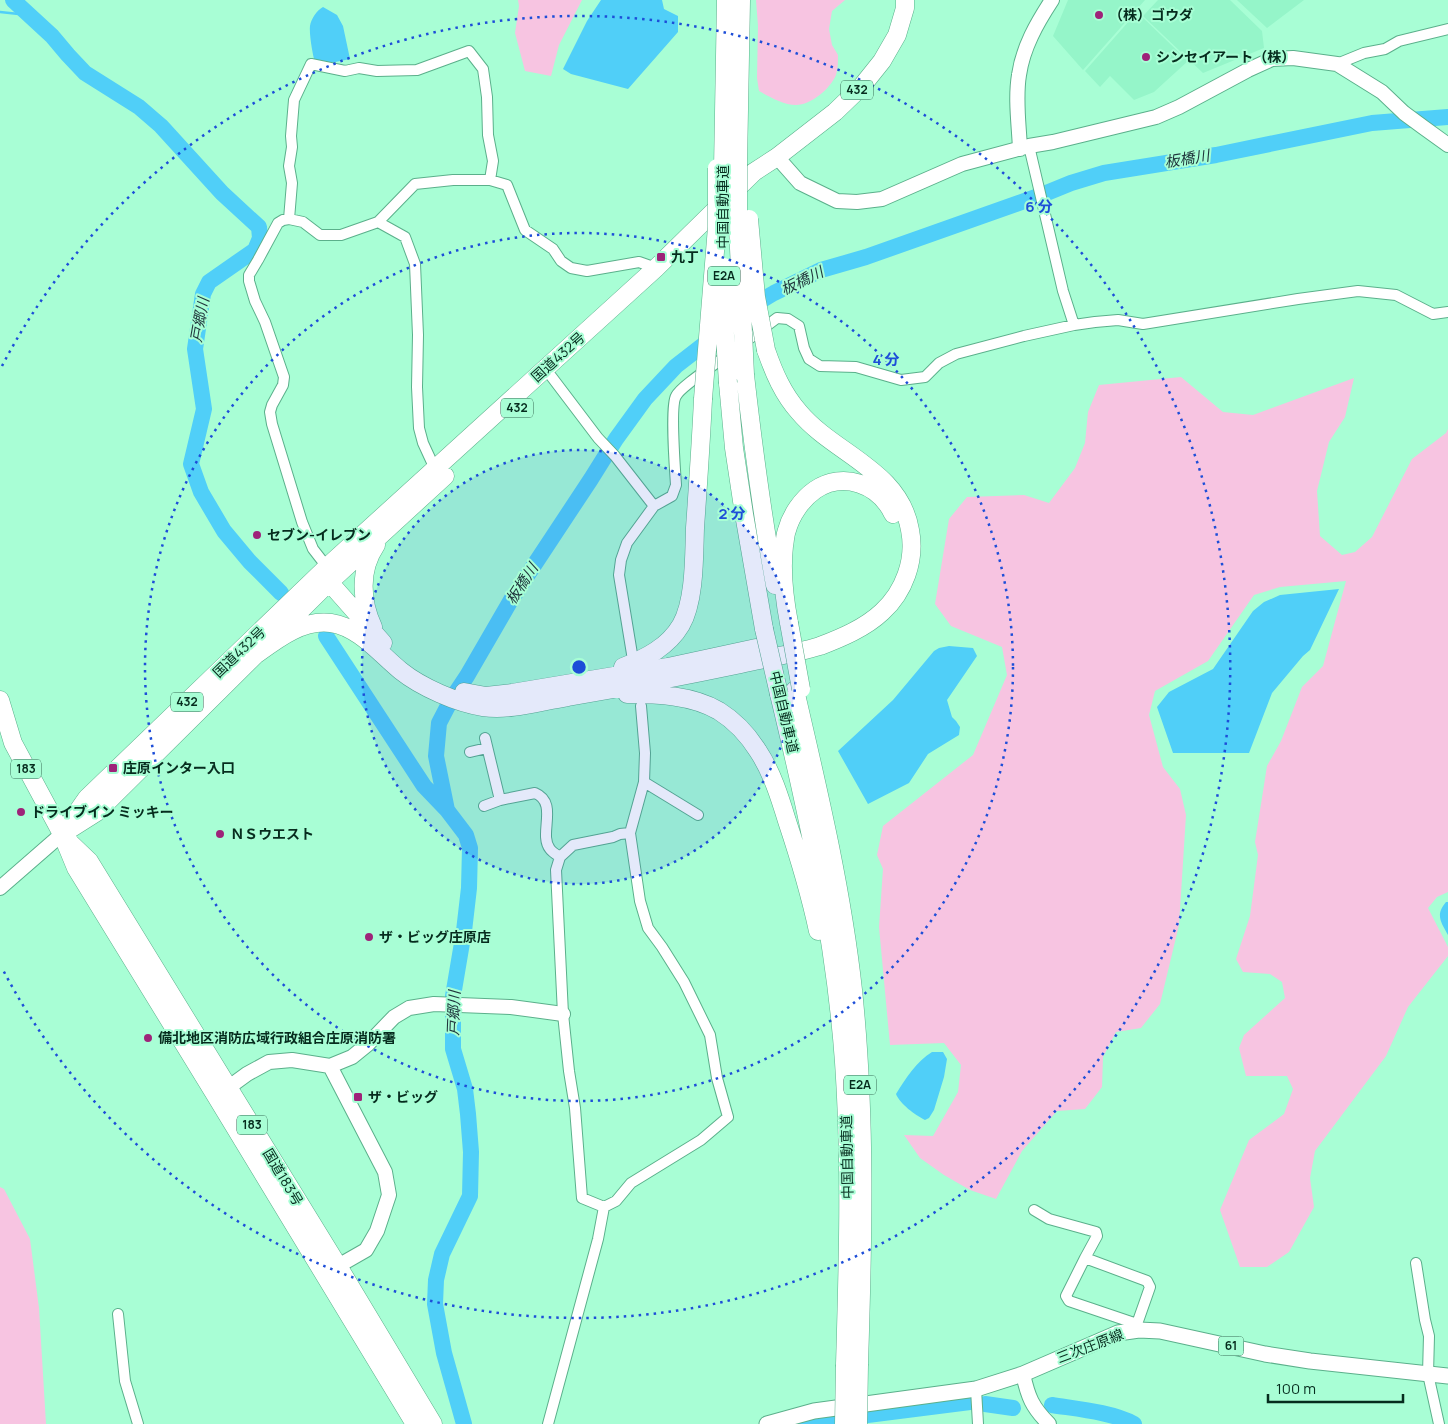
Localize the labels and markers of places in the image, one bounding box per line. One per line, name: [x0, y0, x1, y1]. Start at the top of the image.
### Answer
place label: （株）ゴウダ: [1109, 5, 1193, 24]
marker: （株）ゴウダ: [1093, 9, 1105, 21]
place label: シンセイアート（株）: [1156, 47, 1295, 66]
marker: シンセイアート（株）: [1140, 51, 1152, 63]
place label: 九丁: [671, 247, 699, 266]
marker: 九丁: [655, 251, 667, 263]
place label: セブン-イレブン: [267, 525, 371, 544]
marker: セブン-イレブン: [251, 529, 263, 541]
centre of rings: [570, 658, 588, 676]
place label: 庄原インター入口: [123, 758, 235, 777]
marker: 庄原インター入口: [107, 762, 119, 774]
place label: ドライブイン ミッキー: [31, 802, 174, 821]
marker: ドライブイン ミッキー: [15, 806, 27, 818]
place label: ＮＳウエスト: [230, 824, 314, 843]
marker: ＮＳウエスト: [214, 828, 226, 840]
place label: ザ・ビッグ庄原店: [379, 927, 491, 946]
marker: ザ・ビッグ庄原店: [363, 931, 375, 943]
place label: 備北地区消防広域行政組合庄原消防署: [158, 1028, 396, 1047]
marker: 備北地区消防広域行政組合庄原消防署: [142, 1032, 154, 1044]
place label: ザ・ビッグ: [368, 1087, 438, 1106]
marker: ザ・ビッグ: [352, 1091, 364, 1103]

